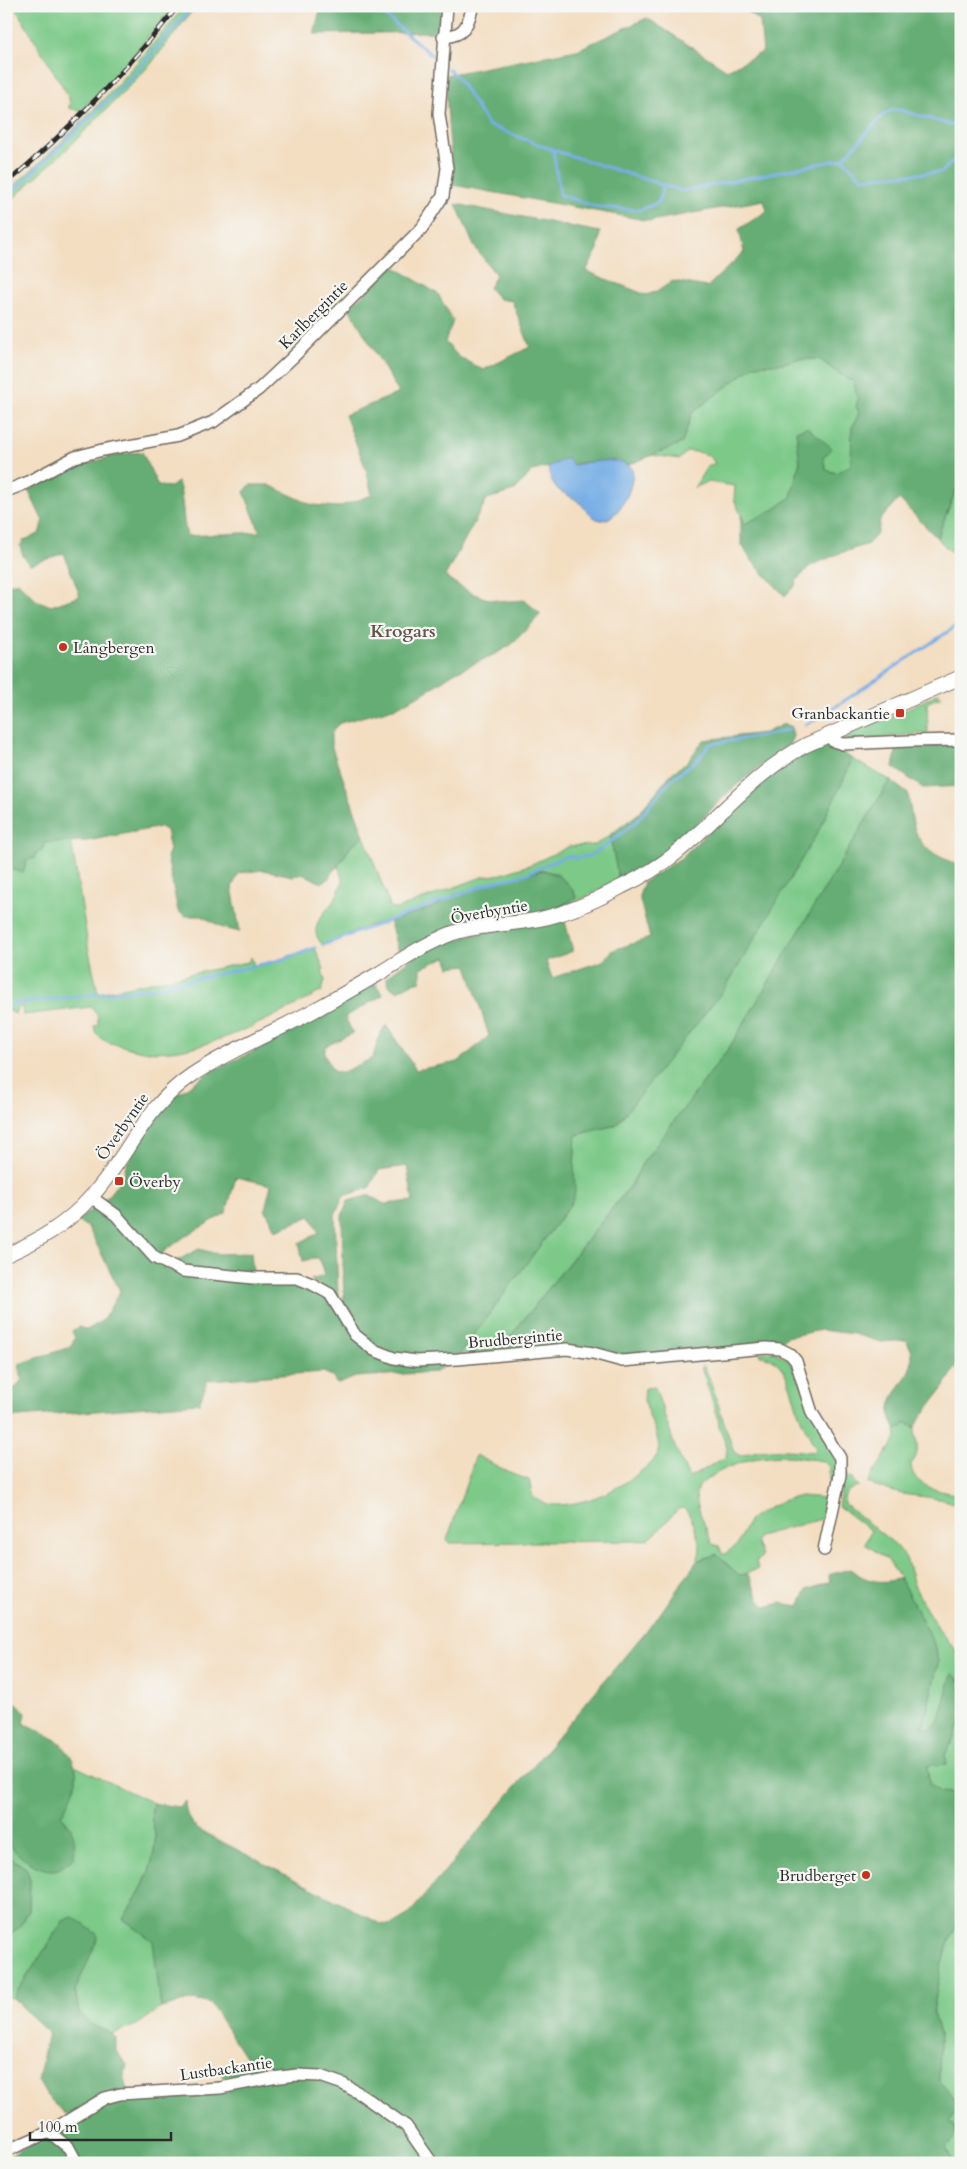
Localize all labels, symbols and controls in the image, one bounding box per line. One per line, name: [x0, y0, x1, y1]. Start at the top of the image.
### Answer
street label: Karlbergintie: [274, 275, 353, 354]
district label: Krogars: [370, 619, 436, 644]
place label: Långbergen: [73, 637, 155, 659]
marker: Långbergen: [57, 641, 69, 653]
place label: Granbackantie: [791, 703, 890, 725]
marker: Granbackantie: [894, 707, 906, 719]
street label: Överbyntie: [449, 894, 529, 930]
street label: Överbyntie: [91, 1088, 154, 1165]
place label: Överby: [129, 1171, 182, 1193]
marker: Överby: [113, 1175, 125, 1187]
street label: Brudbergintie: [467, 1324, 563, 1354]
place label: Brudberget: [779, 1865, 856, 1887]
marker: Brudberget: [860, 1869, 872, 1881]
street label: Lustbackantie: [179, 2052, 274, 2086]
scale bar: [30, 2109, 171, 2141]
text: 100 m: [38, 2117, 78, 2137]

